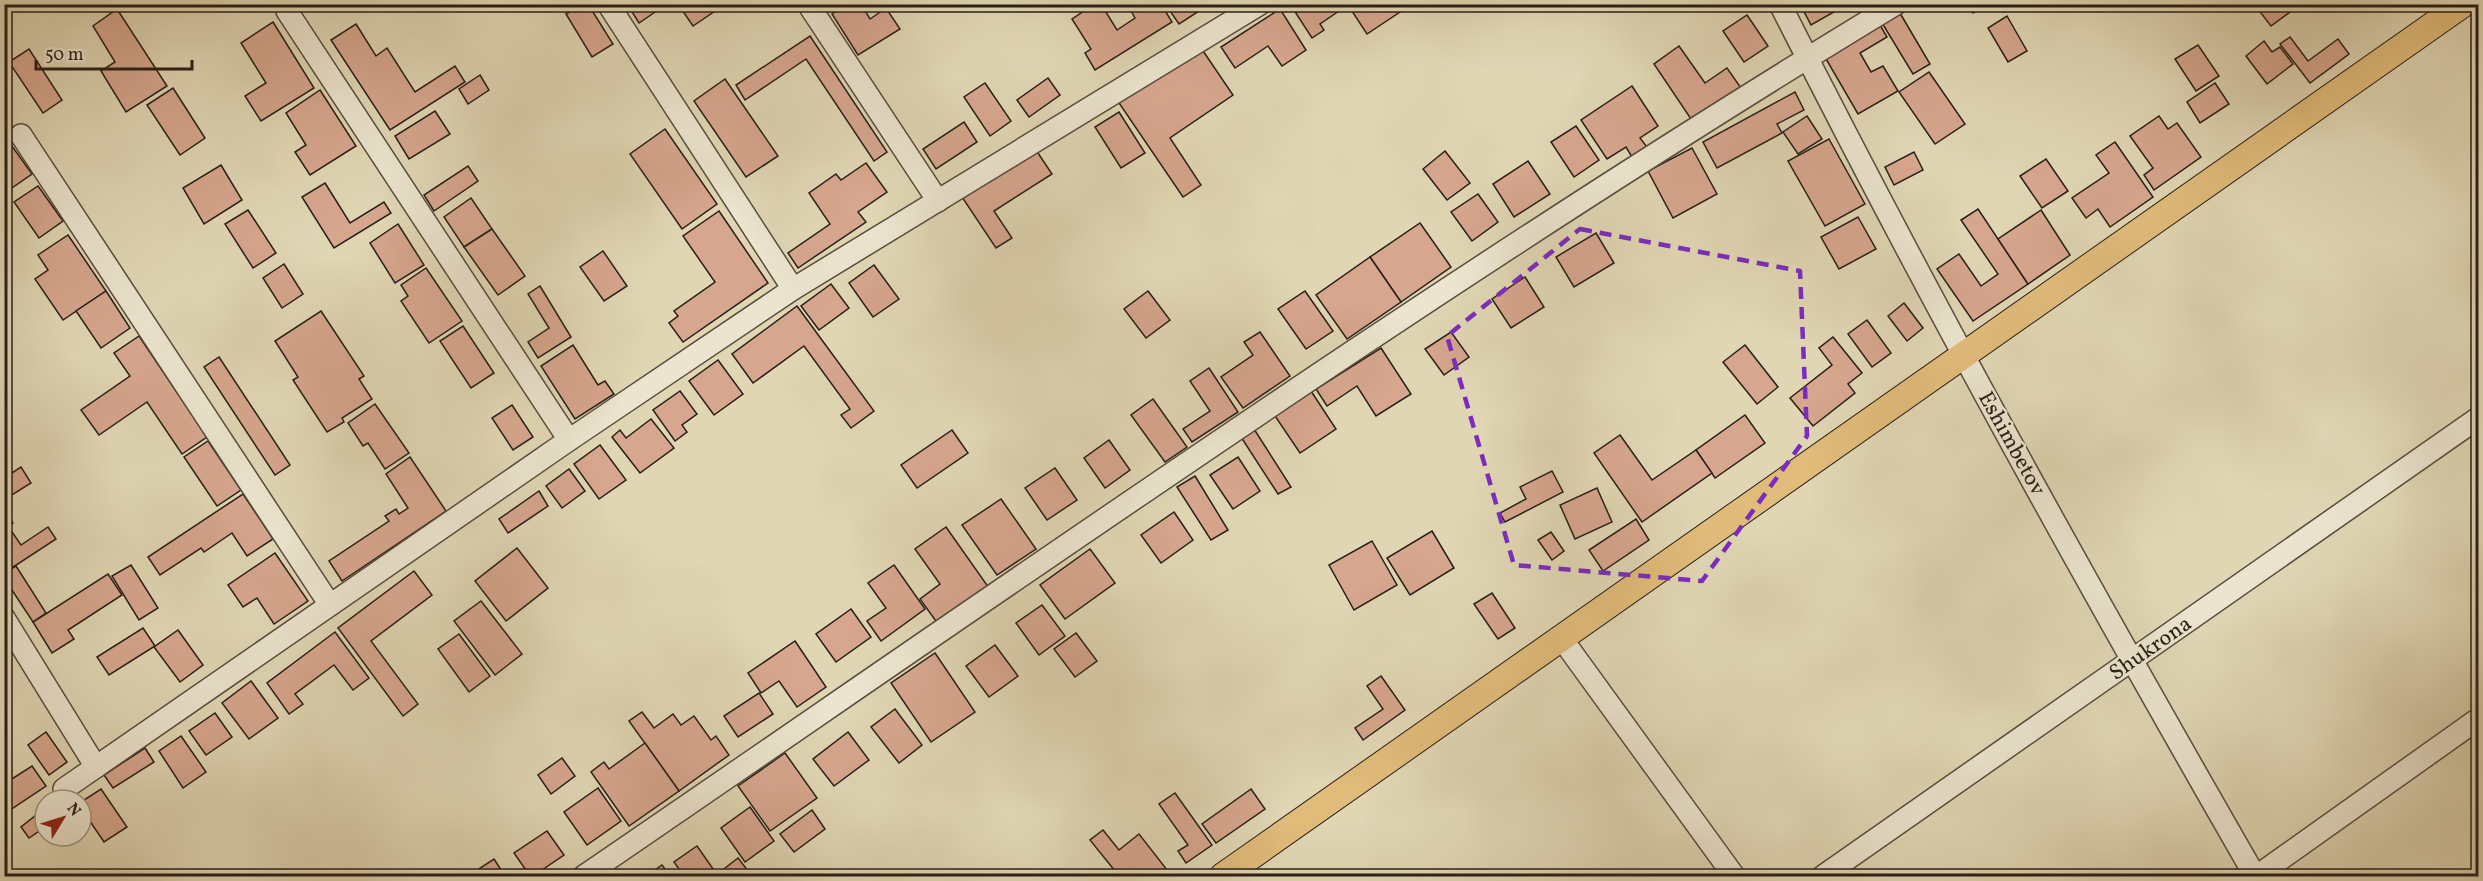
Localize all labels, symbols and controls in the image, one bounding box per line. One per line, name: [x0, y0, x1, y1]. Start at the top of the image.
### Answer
scale bar: [36, 33, 192, 71]
text: 50 m: [45, 43, 84, 68]
street label: Eshimbetov: [1970, 386, 2053, 502]
street label: Shukrona: [2103, 609, 2199, 689]
north arrow: [33, 788, 93, 848]
text: N: [61, 799, 86, 822]

